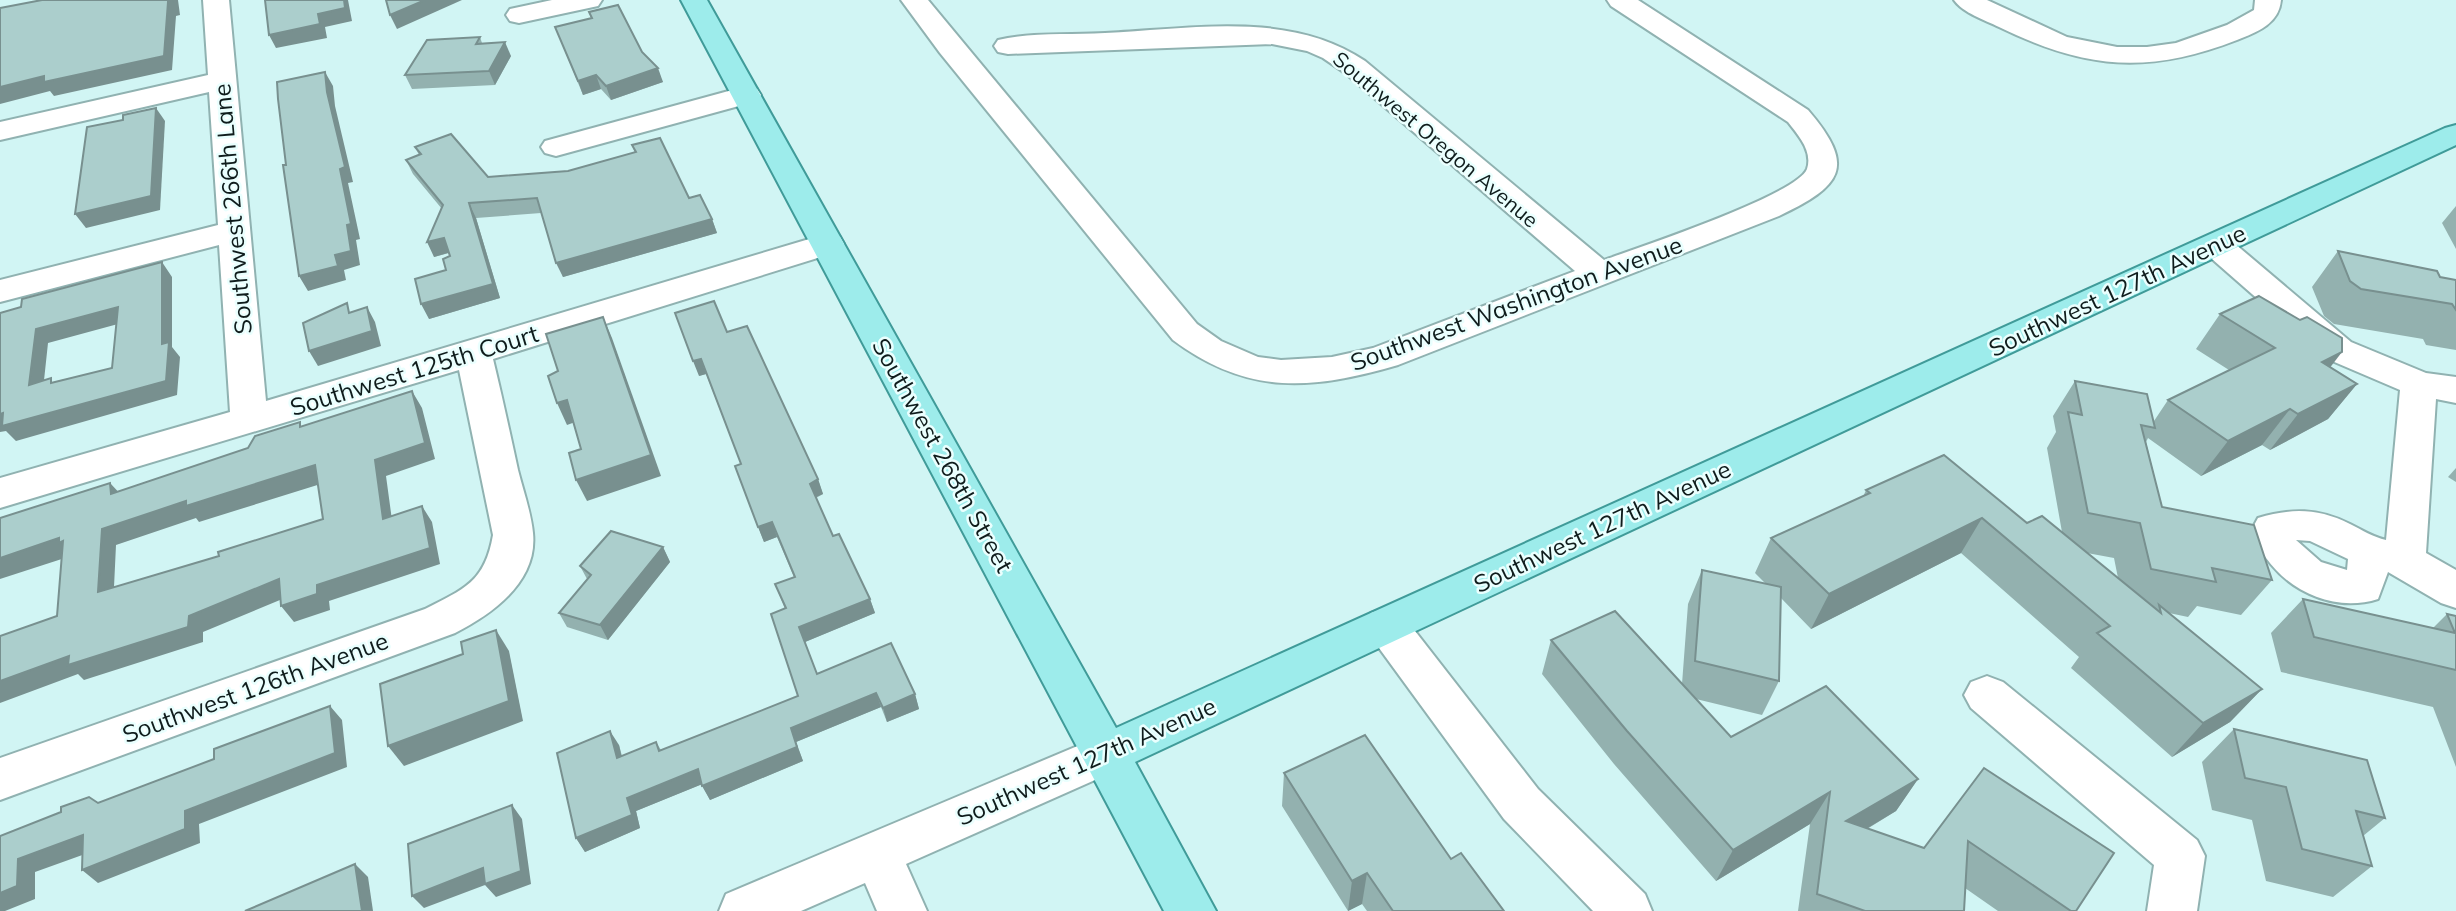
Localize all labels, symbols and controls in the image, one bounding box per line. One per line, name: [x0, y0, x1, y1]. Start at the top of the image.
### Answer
street label: Southwest Oregon Avenue: [1328, 45, 1544, 233]
street label: Southwest 266th Lane: [206, 82, 258, 336]
street label: Southwest 127th Avenue: [1984, 217, 2250, 363]
street label: Southwest Washington Avenue: [1346, 229, 1686, 377]
street label: Southwest 125th Court: [286, 318, 542, 422]
street label: Southwest 268th Street: [866, 333, 1020, 577]
street label: Southwest 127th Avenue: [1469, 453, 1735, 599]
street label: Southwest 126th Avenue: [118, 625, 392, 749]
street label: Southwest 127th Avenue: [952, 690, 1220, 832]

